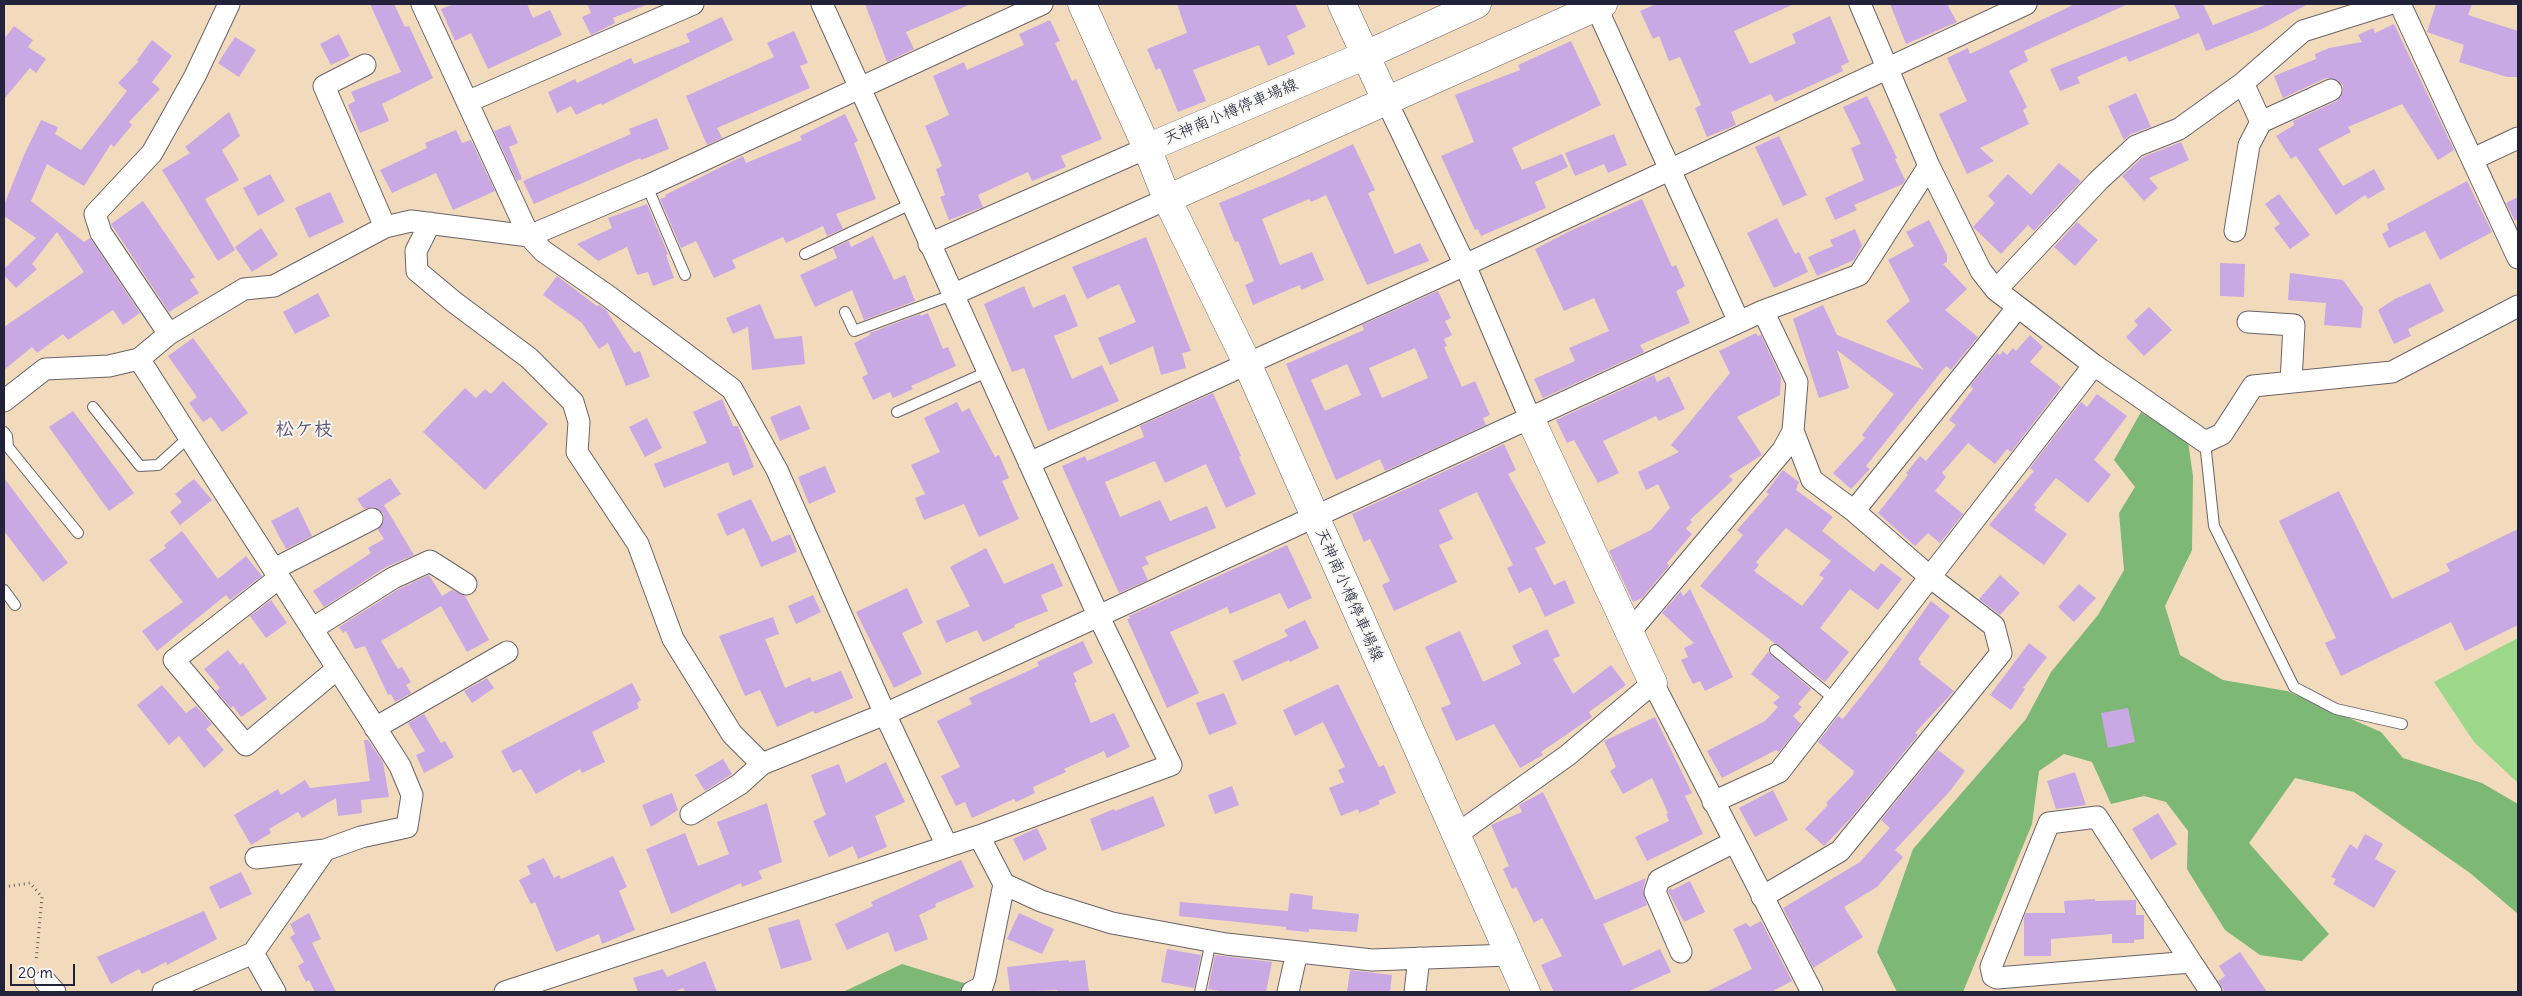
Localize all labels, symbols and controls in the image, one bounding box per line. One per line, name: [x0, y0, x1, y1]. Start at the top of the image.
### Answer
street label: 天神南小樽停車場線: [1161, 75, 1301, 149]
district label: 松ケ枝: [276, 419, 332, 441]
street label: 天神南小樽停車場線: [1311, 525, 1387, 665]
scale bar: [12, 954, 78, 986]
text: 20 m: [18, 963, 53, 982]

